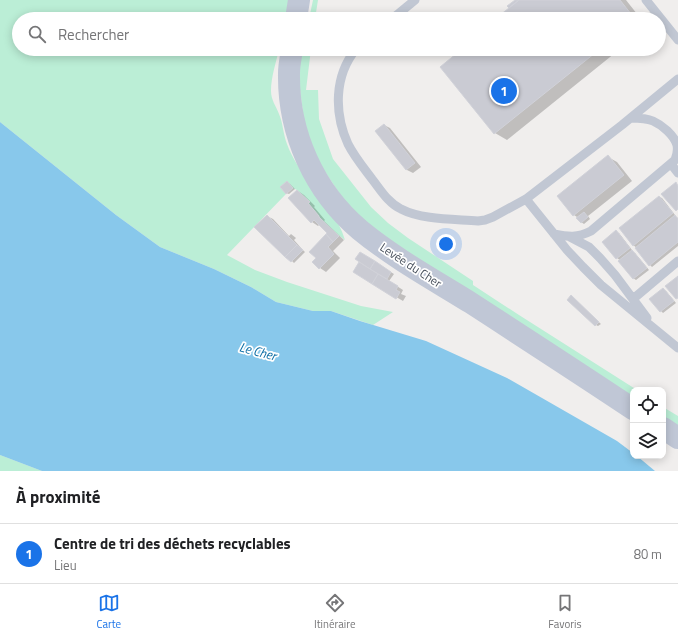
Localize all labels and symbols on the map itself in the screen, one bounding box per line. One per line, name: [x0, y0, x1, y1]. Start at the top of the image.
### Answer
pin: 1: [491, 76, 517, 106]
your location: [436, 234, 456, 254]
street label: Levée du Cher: [376, 238, 446, 292]
water label: Le Cher: [237, 336, 281, 366]

